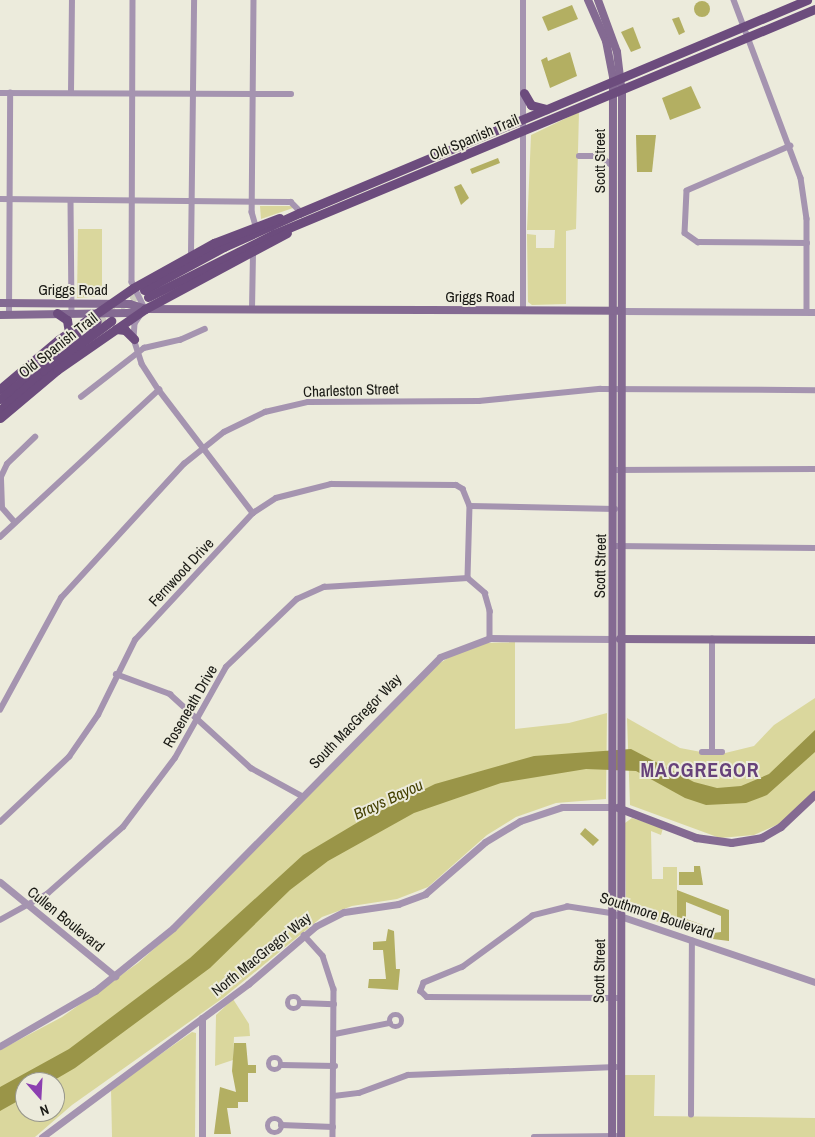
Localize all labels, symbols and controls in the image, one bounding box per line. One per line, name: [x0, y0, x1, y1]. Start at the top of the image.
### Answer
street label: Old Spanish Trail: [427, 110, 521, 164]
street label: Scott Street: [591, 129, 609, 193]
street label: Griggs Road: [38, 281, 108, 299]
street label: Griggs Road: [445, 288, 515, 306]
street label: Old Spanish Trail: [15, 309, 101, 381]
street label: Charleston Street: [303, 379, 399, 401]
street label: Fernwood Drive: [145, 534, 217, 610]
street label: Scott Street: [590, 534, 610, 598]
street label: Roseneath Drive: [159, 662, 221, 750]
street label: South MacGregor Way: [305, 670, 405, 772]
district label: MACGREGOR: [639, 757, 761, 781]
water label: Brays Bayou: [350, 775, 426, 823]
street label: Cullen Boulevard: [24, 883, 108, 955]
street label: Southmore Boulevard: [598, 888, 716, 942]
street label: North MacGregor Way: [208, 908, 314, 1000]
street label: Scott Street: [589, 939, 609, 1003]
north arrow: [15, 1072, 65, 1122]
text: N: [38, 1100, 51, 1120]

